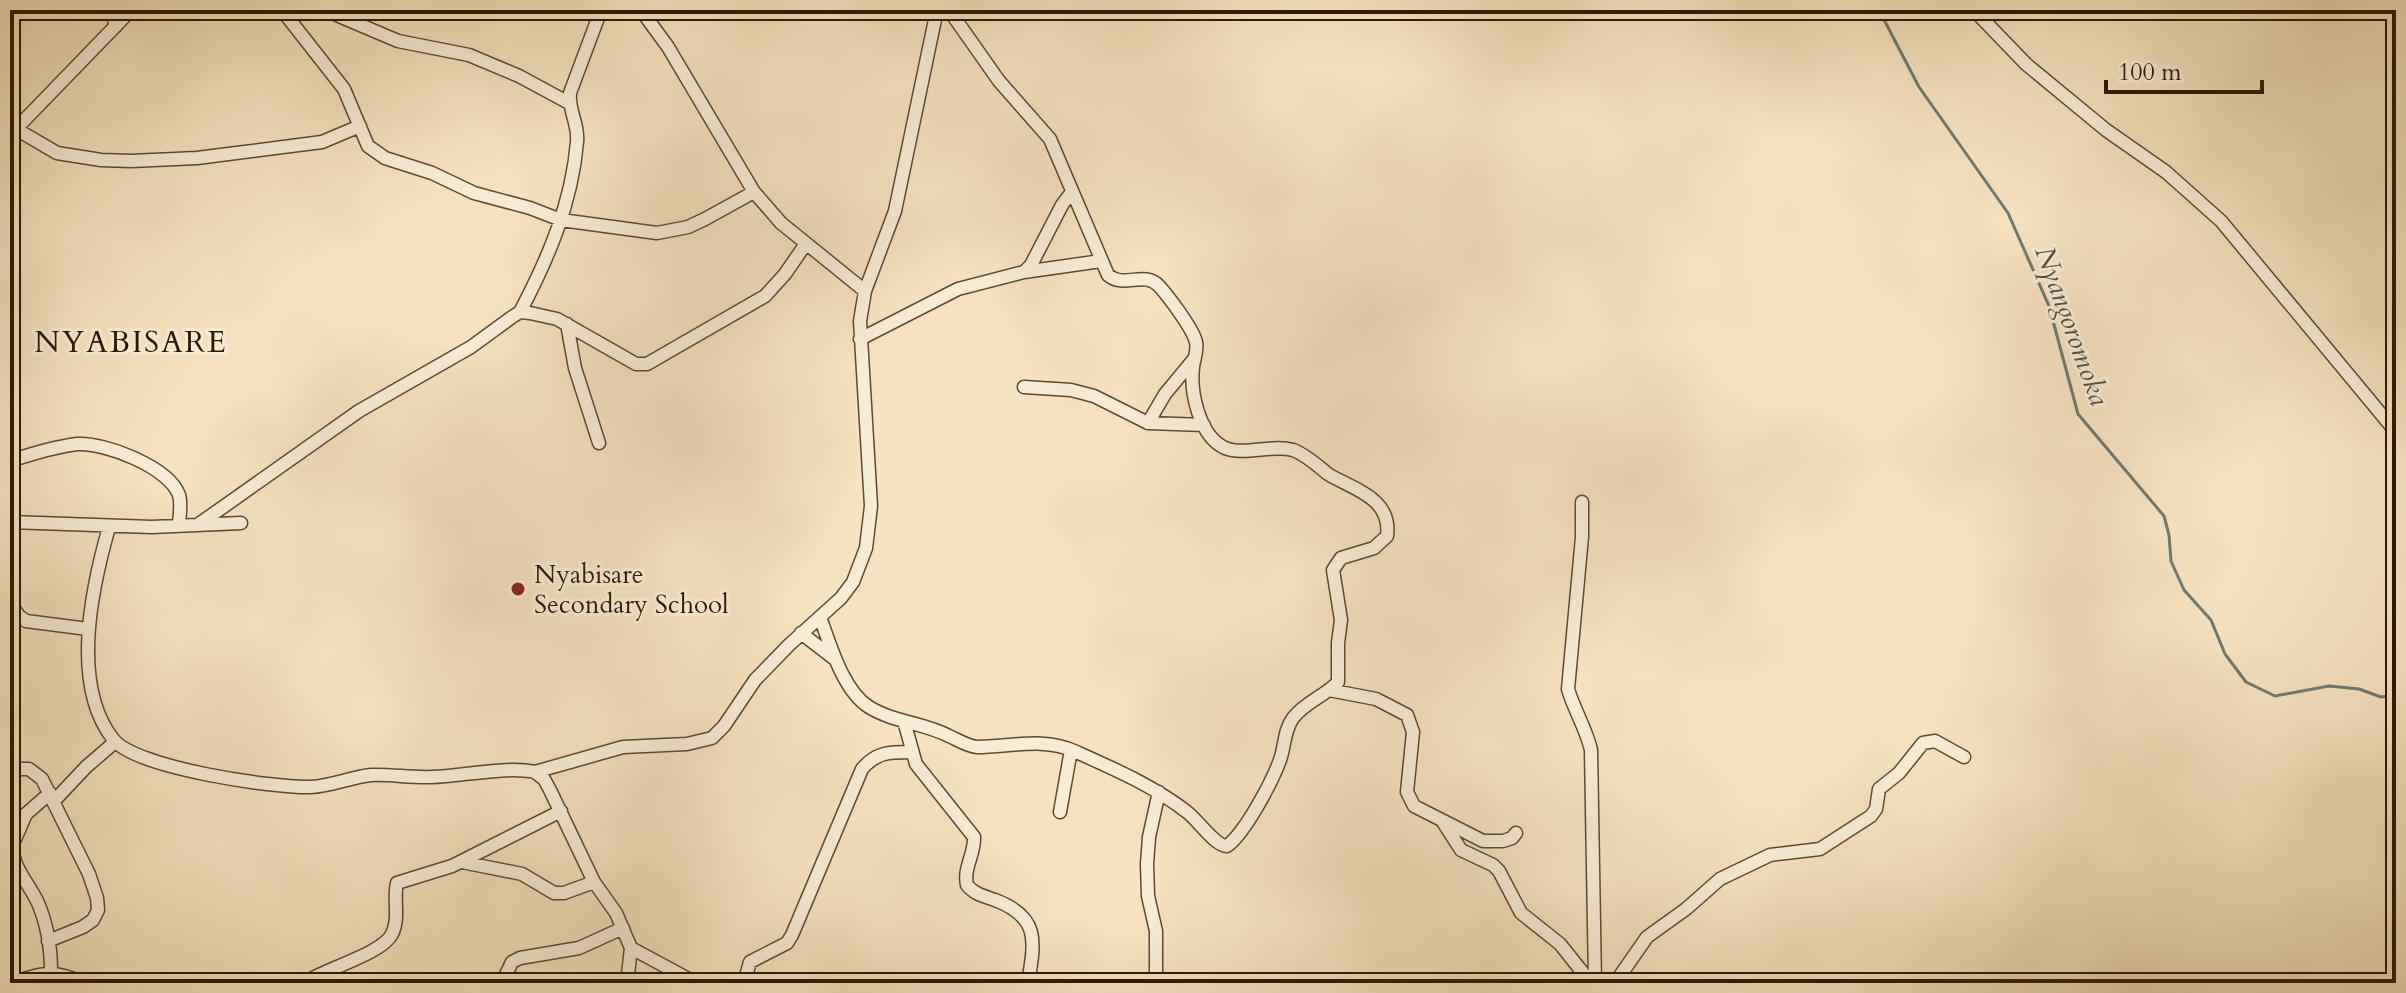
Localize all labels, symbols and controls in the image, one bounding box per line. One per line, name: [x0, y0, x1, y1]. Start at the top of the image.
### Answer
scale bar: [2106, 44, 2262, 94]
text: 100 m: [2118, 56, 2182, 89]
water label: Nyangoromoka: [2026, 241, 2118, 411]
district label: NYABISARE: [34, 322, 228, 363]
place label: Nyabisare Secondary School: [534, 557, 729, 622]
marker: Nyabisare Secondary School: [509, 580, 527, 598]

